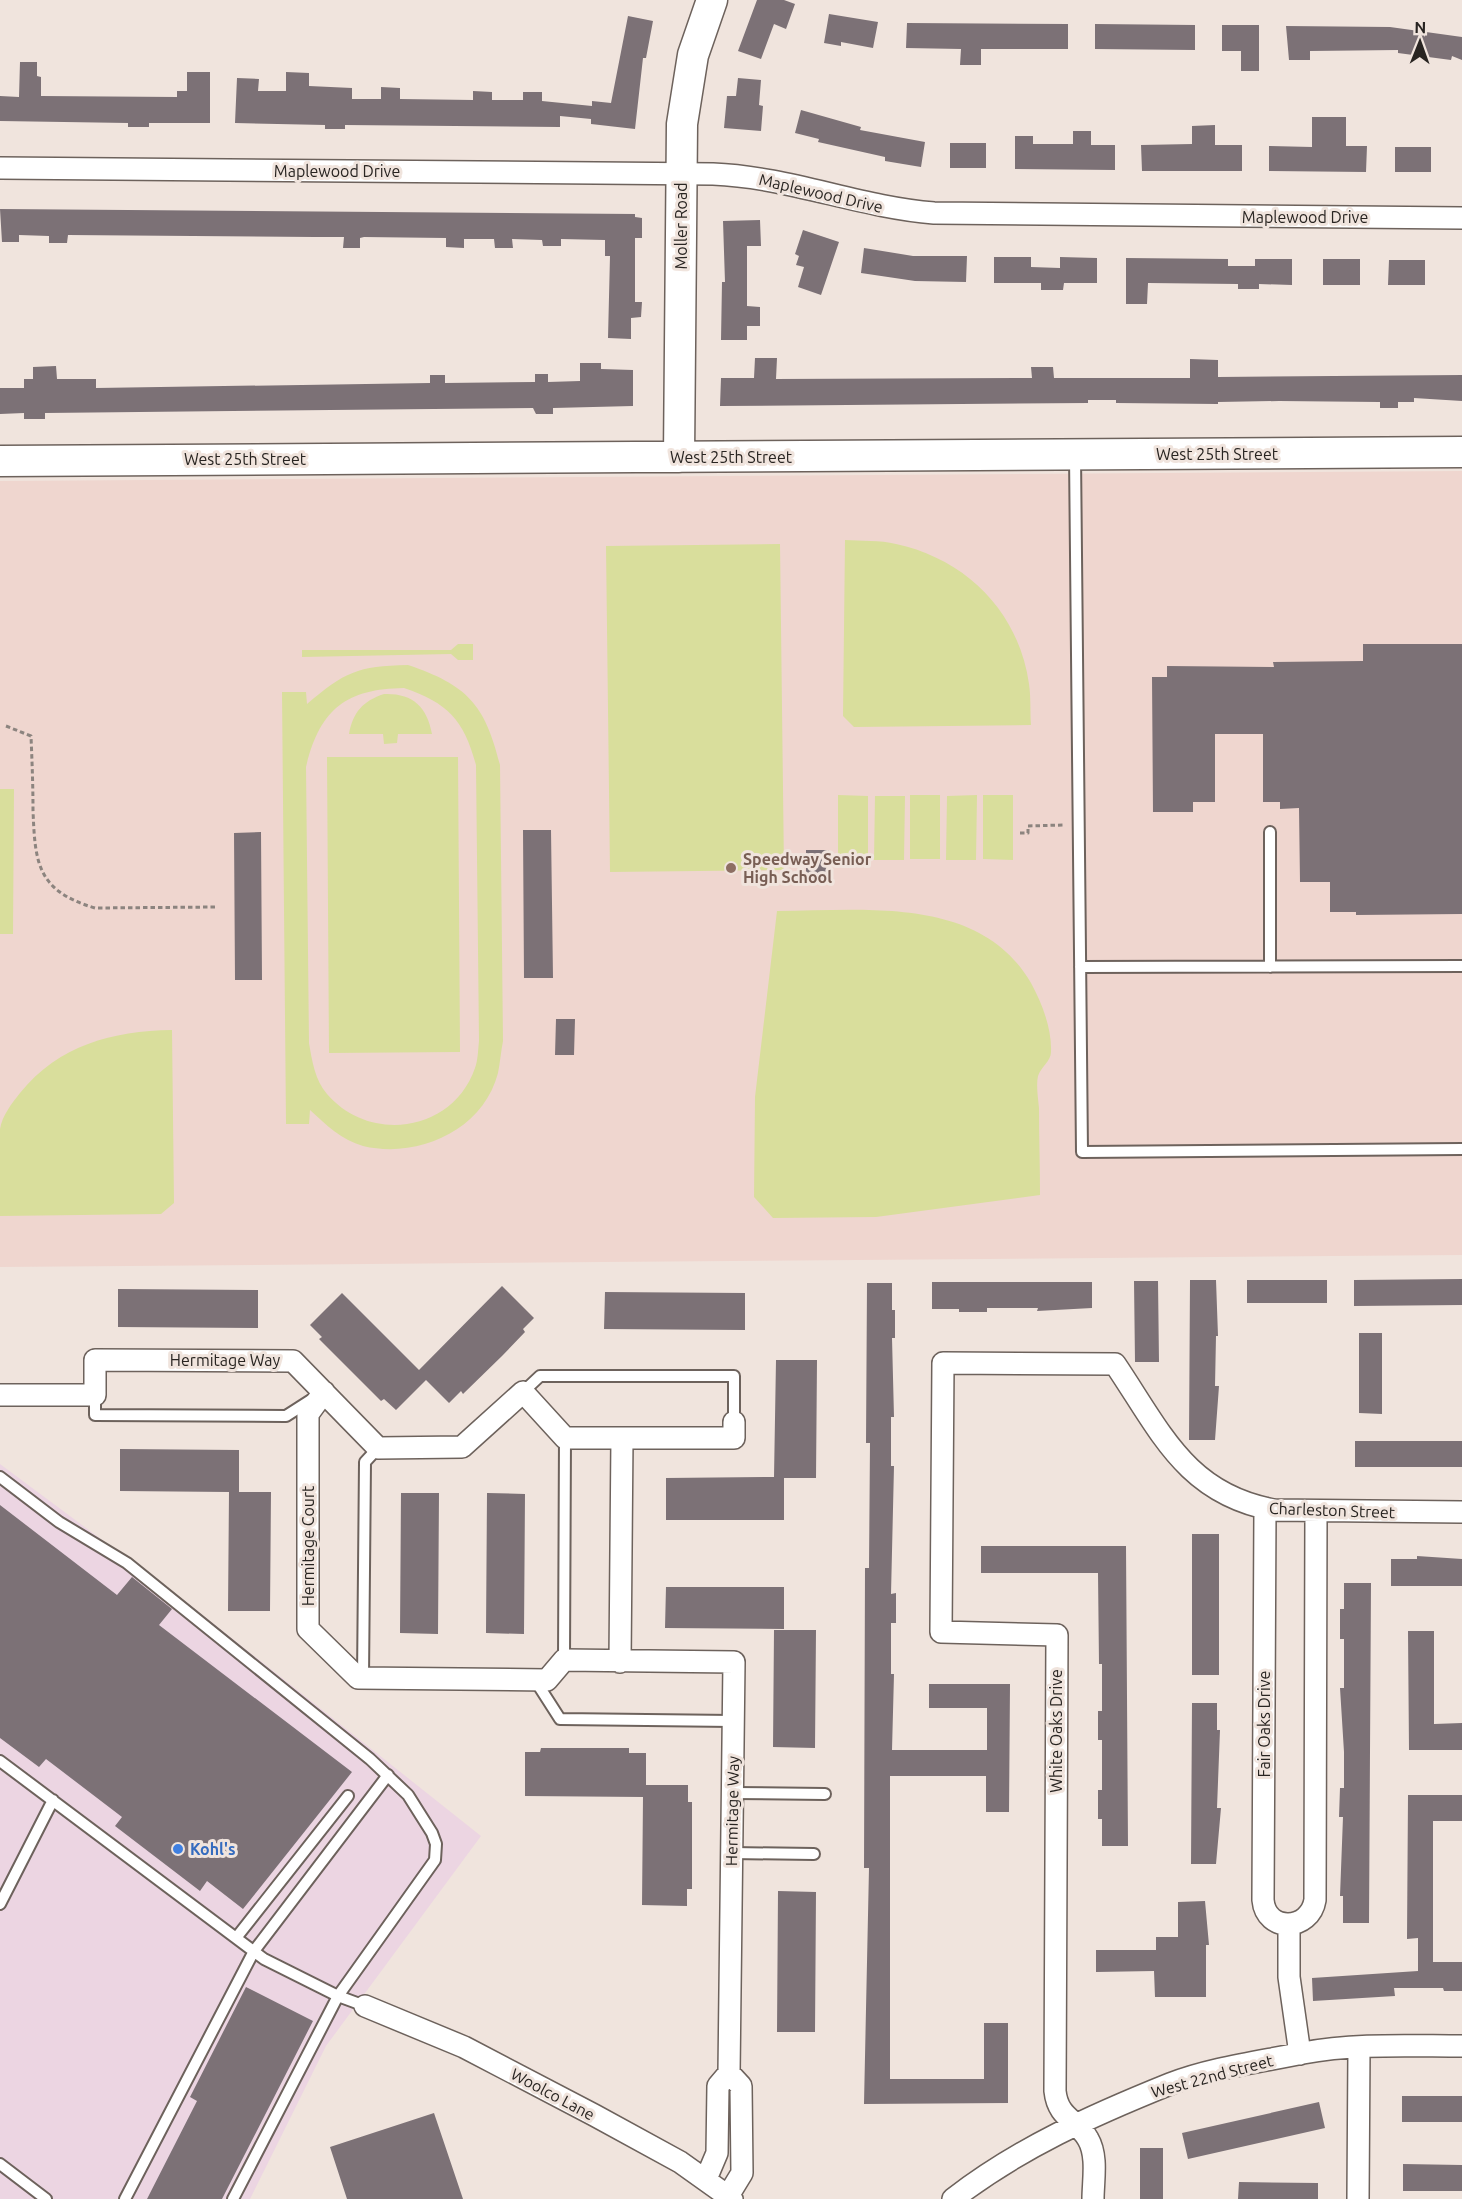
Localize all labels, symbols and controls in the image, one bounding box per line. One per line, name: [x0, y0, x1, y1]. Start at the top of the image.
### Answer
north arrow: [1390, 12, 1450, 72]
text: N: [1414, 18, 1426, 36]
street label: Maplewood Drive: [274, 162, 400, 180]
street label: Maplewood Drive: [757, 170, 885, 216]
street label: Moller Road: [672, 182, 690, 270]
street label: Maplewood Drive: [1242, 208, 1368, 226]
street label: West 25th Street: [1156, 445, 1279, 463]
street label: West 25th Street: [670, 448, 793, 466]
street label: West 25th Street: [184, 450, 307, 468]
place label: Speedway Senior High School: [743, 850, 872, 886]
marker: Speedway Senior High School: [724, 861, 738, 875]
street label: Hermitage Way: [170, 1351, 280, 1369]
street label: Hermitage Court: [299, 1485, 317, 1606]
street label: Charleston Street: [1269, 1499, 1396, 1521]
street label: White Oaks Drive: [1047, 1669, 1065, 1793]
street label: Fair Oaks Drive: [1255, 1671, 1273, 1777]
street label: Hermitage Way: [722, 1755, 742, 1866]
place label: Kohl's: [190, 1840, 235, 1858]
marker: Kohl's: [171, 1842, 185, 1856]
street label: West 22nd Street: [1149, 2051, 1275, 2101]
street label: Woolco Lane: [508, 2064, 598, 2124]

